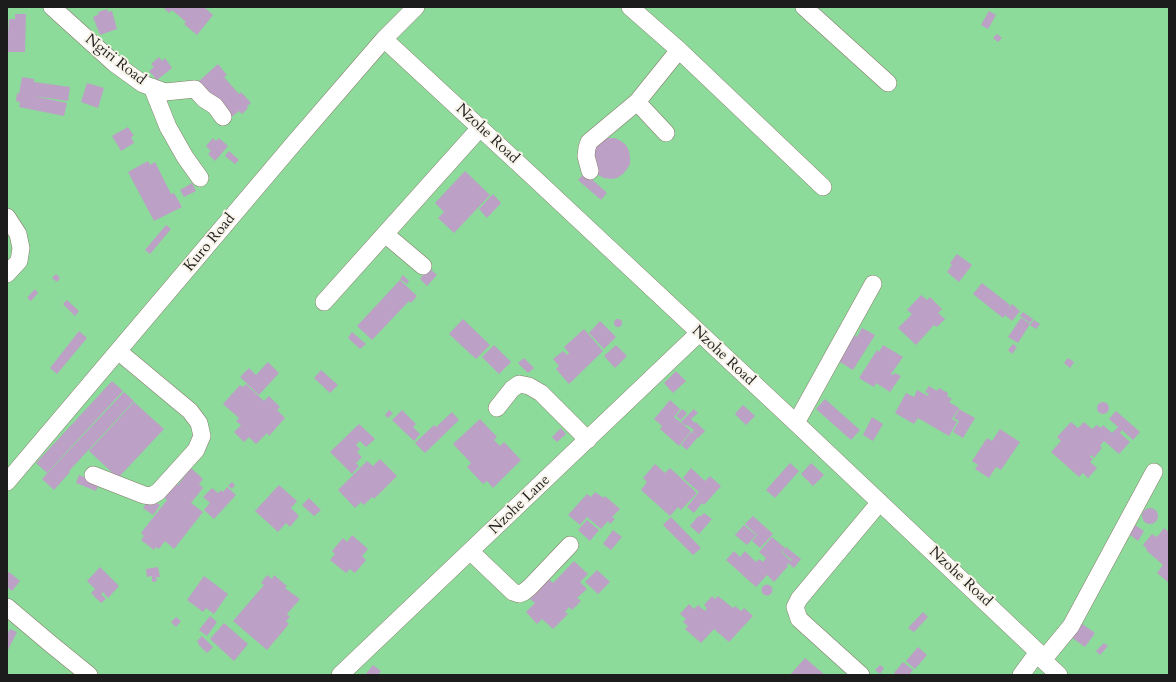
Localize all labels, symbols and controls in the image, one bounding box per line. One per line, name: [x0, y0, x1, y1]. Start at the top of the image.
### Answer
street label: Ngiri Road: [81, 31, 149, 89]
street label: Nzohe Road: [452, 100, 522, 168]
street label: Kuro Road: [181, 210, 239, 276]
street label: Nzohe Road: [688, 322, 758, 390]
street label: Nzohe Lane: [486, 472, 554, 538]
street label: Nzohe Road: [925, 543, 995, 611]

